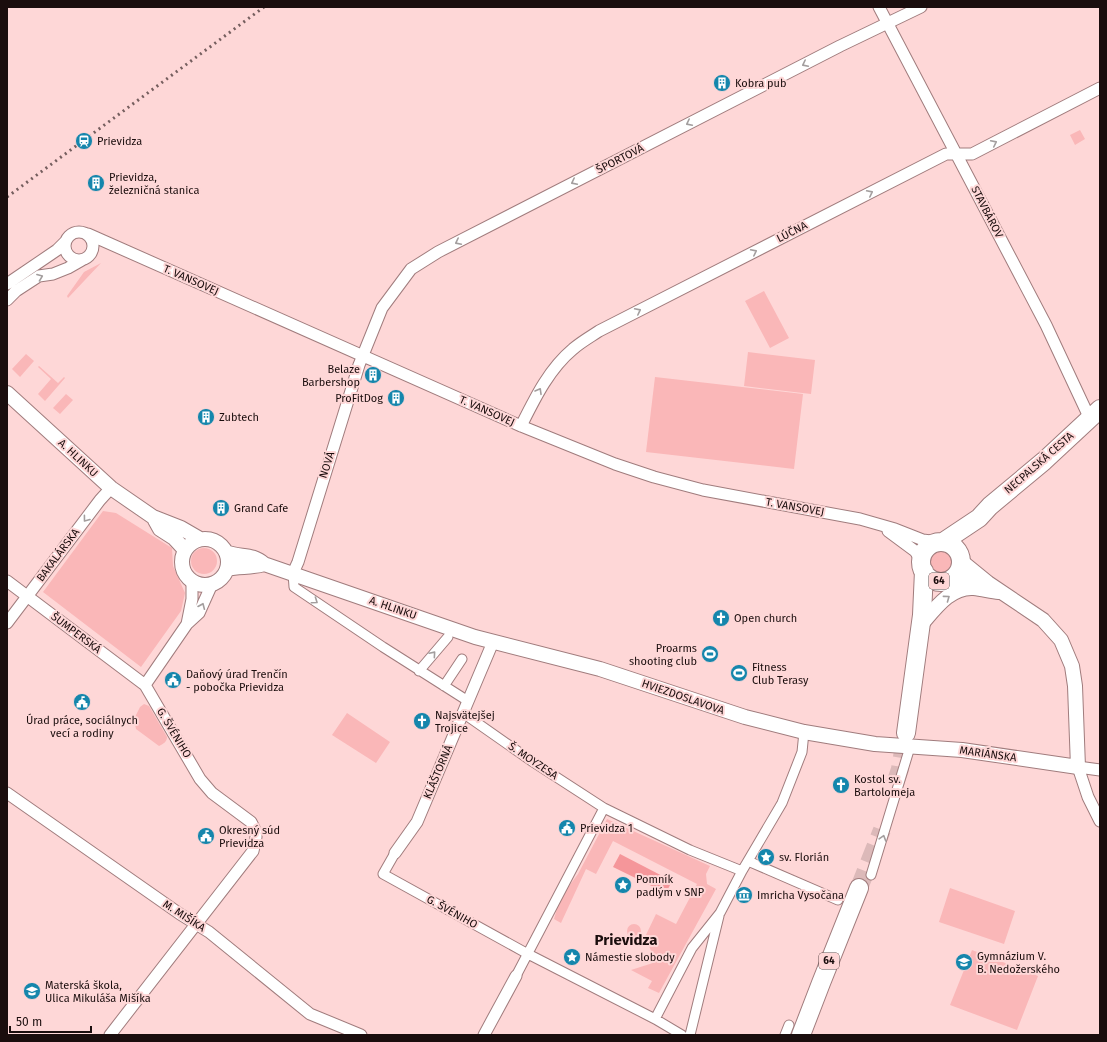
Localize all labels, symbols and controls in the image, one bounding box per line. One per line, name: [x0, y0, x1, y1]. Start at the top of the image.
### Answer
one-way arrow: [802, 59, 809, 66]
building icon: Kobra pub: [712, 73, 732, 93]
place label: Kobra pub: [735, 77, 787, 90]
one-way arrow: [686, 118, 694, 126]
station icon: Prievidza: [74, 131, 94, 151]
place label: Prievidza: [97, 135, 142, 148]
street label: ŠPORTOVÁ: [594, 140, 647, 176]
one-way arrow: [989, 140, 997, 148]
place label: Prievidza, železničná stanica: [109, 171, 199, 197]
building icon: Prievidza, železničná stanica: [86, 173, 106, 193]
one-way arrow: [571, 177, 578, 185]
street label: STAVBÁROV: [968, 184, 1007, 241]
one-way arrow: [866, 190, 873, 198]
street label: LÚČNA: [774, 218, 810, 245]
one-way arrow: [455, 237, 462, 244]
one-way arrow: [750, 249, 757, 257]
street label: T. VANSOVEJ: [161, 262, 221, 298]
one-way arrow: [37, 274, 44, 282]
one-way arrow: [634, 308, 641, 316]
place label: Belaze Barbershop: [302, 363, 360, 389]
building icon: Belaze Barbershop: [363, 365, 383, 385]
building icon: ProFitDog: [386, 388, 406, 408]
one-way arrow: [535, 388, 542, 395]
place label: ProFitDog: [335, 392, 383, 405]
street label: T. VANSOVEJ: [457, 393, 517, 429]
building icon: Zubtech: [196, 407, 216, 427]
place label: Zubtech: [219, 411, 259, 424]
street label: NECPALSKÁ CESTA: [1001, 428, 1077, 497]
street label: A. HLINKU: [56, 436, 100, 480]
street label: NOVÁ: [316, 449, 338, 480]
street label: T. VANSOVEJ: [765, 495, 825, 519]
building icon: Grand Cafe: [211, 498, 231, 518]
place label: Grand Cafe: [234, 502, 288, 515]
one-way arrow: [84, 514, 91, 521]
street label: BAKALÁRSKA: [33, 525, 83, 584]
road number: 64: [929, 573, 949, 589]
street label: A. HLINKU: [368, 594, 418, 622]
one-way arrow: [943, 595, 950, 603]
one-way arrow: [311, 596, 318, 603]
one-way arrow: [197, 602, 205, 610]
church icon: Open church: [711, 608, 731, 628]
street label: ŠUMPERSKÁ: [48, 609, 105, 657]
place label: Open church: [734, 612, 797, 625]
place label: Proarms shooting club: [629, 642, 697, 668]
sports icon: Proarms shooting club: [700, 644, 720, 664]
one-way arrow: [429, 651, 436, 659]
place label: Fitness Club Terasy: [752, 661, 809, 687]
sports icon: Fitness Club Terasy: [729, 663, 749, 683]
place label: Daňový úrad Trenčín - pobočka Prievidza: [186, 668, 288, 694]
public building icon: Daňový úrad Trenčín - pobočka Prievidza: [163, 670, 183, 690]
street label: HVIEZDOSLAVOVA: [640, 677, 727, 717]
public building icon: Úrad práce, sociálnych vecí a rodiny: [72, 692, 92, 712]
street label: G. ŠVÉNIHO: [154, 705, 195, 760]
place label: Najsvätejšej Trojice: [435, 709, 495, 735]
church icon: Najsvätejšej Trojice: [412, 711, 432, 731]
place label: Úrad práce, sociálnych vecí a rodiny: [26, 713, 138, 740]
street label: Š. MOYZESA: [506, 739, 561, 783]
street label: KLÁŠTORNÁ: [420, 742, 455, 801]
street label: MARIÁNSKA: [959, 743, 1018, 765]
place label: Kostol sv. Bartolomeja: [854, 773, 915, 799]
church icon: Kostol sv. Bartolomeja: [831, 775, 851, 795]
public building icon: Prievidza 1: [557, 818, 577, 838]
place label: Prievidza 1: [580, 822, 633, 835]
place label: Okresný súd Prievidza: [219, 824, 280, 850]
public building icon: Okresný súd Prievidza: [196, 826, 216, 846]
one-way arrow: [878, 835, 887, 842]
place icon: sv. Florián: [756, 847, 776, 867]
place label: sv. Florián: [779, 851, 829, 864]
place label: Pomník padlým v SNP: [636, 873, 705, 899]
place icon: Pomník padlým v SNP: [613, 875, 633, 895]
museum icon: Imricha Vysočana: [734, 885, 754, 905]
place label: Imricha Vysočana: [757, 889, 844, 902]
street label: G. ŠVÉNIHO: [424, 892, 480, 931]
street label: M. MIŠÍKA: [160, 897, 209, 935]
district label: Prievidza: [595, 931, 657, 949]
place icon: Námestie slobody: [562, 947, 582, 967]
place label: Gymnázium V. B. Nedožerského: [977, 950, 1060, 976]
place label: Námestie slobody: [585, 951, 675, 964]
school or university icon: Gymnázium V. B. Nedožerského: [954, 952, 974, 972]
road number: 64: [819, 953, 839, 969]
place label: Materská škola, Ulica Mikuláša Mišíka: [45, 979, 151, 1005]
school or university icon: Materská škola, Ulica Mikuláša Mišíka: [22, 981, 42, 1001]
scale bar: [10, 1008, 91, 1034]
text: 50 m: [16, 1015, 42, 1029]

